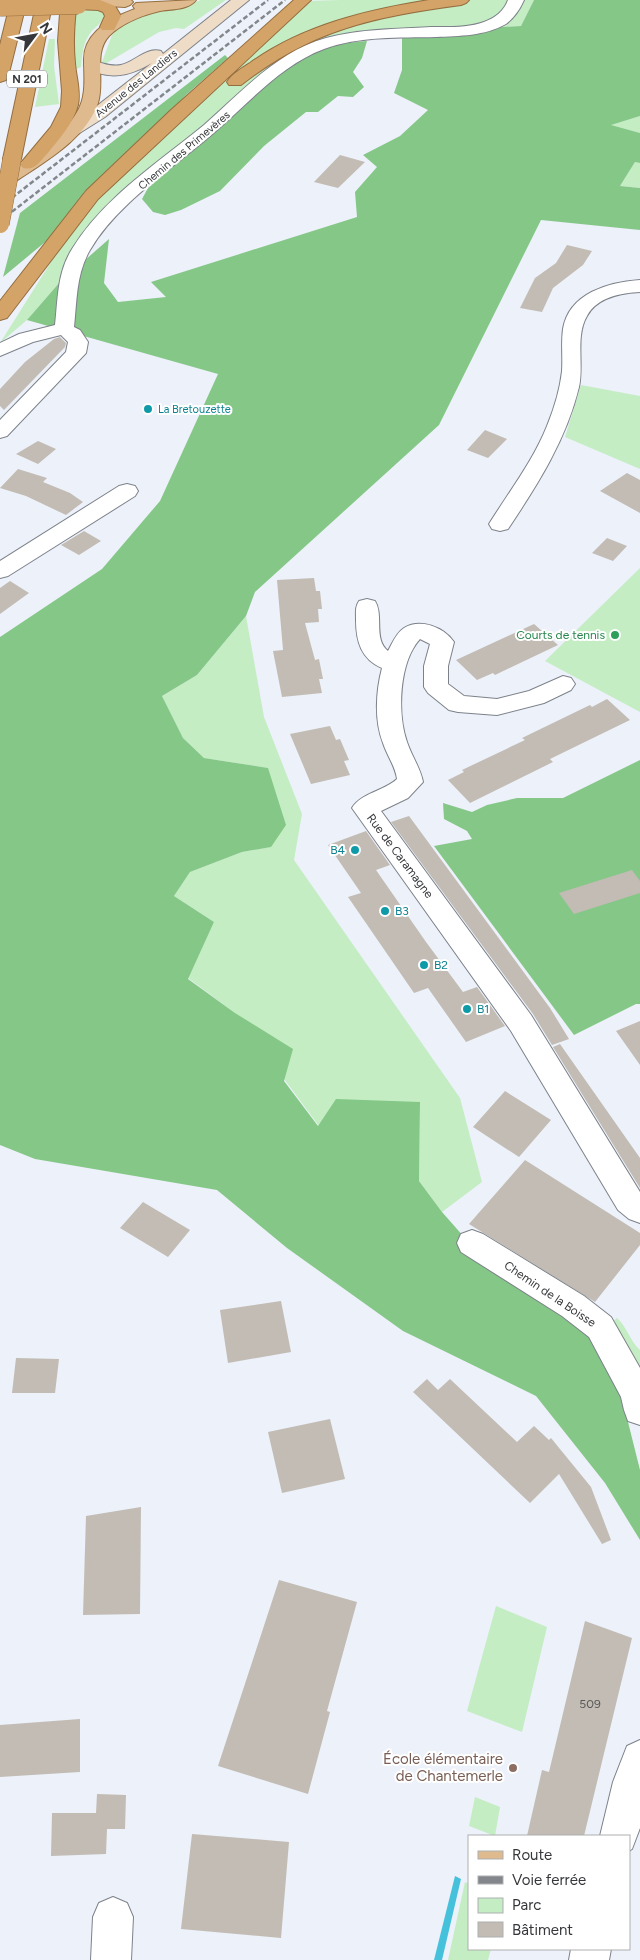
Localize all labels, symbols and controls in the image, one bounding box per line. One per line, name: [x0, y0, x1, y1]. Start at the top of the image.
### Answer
north arrow: [10, 10, 60, 60]
text: N: [36, 19, 56, 37]
street label: Avenue des Landiers: [93, 46, 180, 120]
road number: N 201: [7, 70, 47, 88]
street label: Chemin des Primevères: [136, 108, 233, 192]
marker: La Bretouzette: [142, 403, 154, 415]
place label: La Bretouzette: [158, 403, 231, 416]
place label: Courts de tennis: [516, 628, 605, 642]
marker: Courts de tennis: [609, 629, 621, 641]
street label: Rue de Caramagne: [364, 811, 437, 901]
place label: B4: [330, 843, 346, 857]
marker: B4: [349, 844, 361, 856]
place label: B3: [395, 904, 409, 918]
marker: B3: [379, 905, 391, 917]
place label: B2: [434, 958, 448, 972]
marker: B2: [418, 959, 430, 971]
place label: B1: [477, 1002, 489, 1016]
marker: B1: [461, 1003, 473, 1015]
street label: Chemin de la Boisse: [501, 1258, 599, 1330]
house number: 509: [579, 1697, 601, 1711]
place label: École élémentaire de Chantemerle: [383, 1750, 503, 1785]
marker: École élémentaire de Chantemerle: [507, 1762, 519, 1774]
legend: [468, 1835, 630, 1950]
text: Route: [512, 1846, 552, 1864]
text: Voie ferrée: [512, 1871, 586, 1889]
text: Parc: [512, 1896, 541, 1914]
text: Bâtiment: [512, 1921, 573, 1939]

